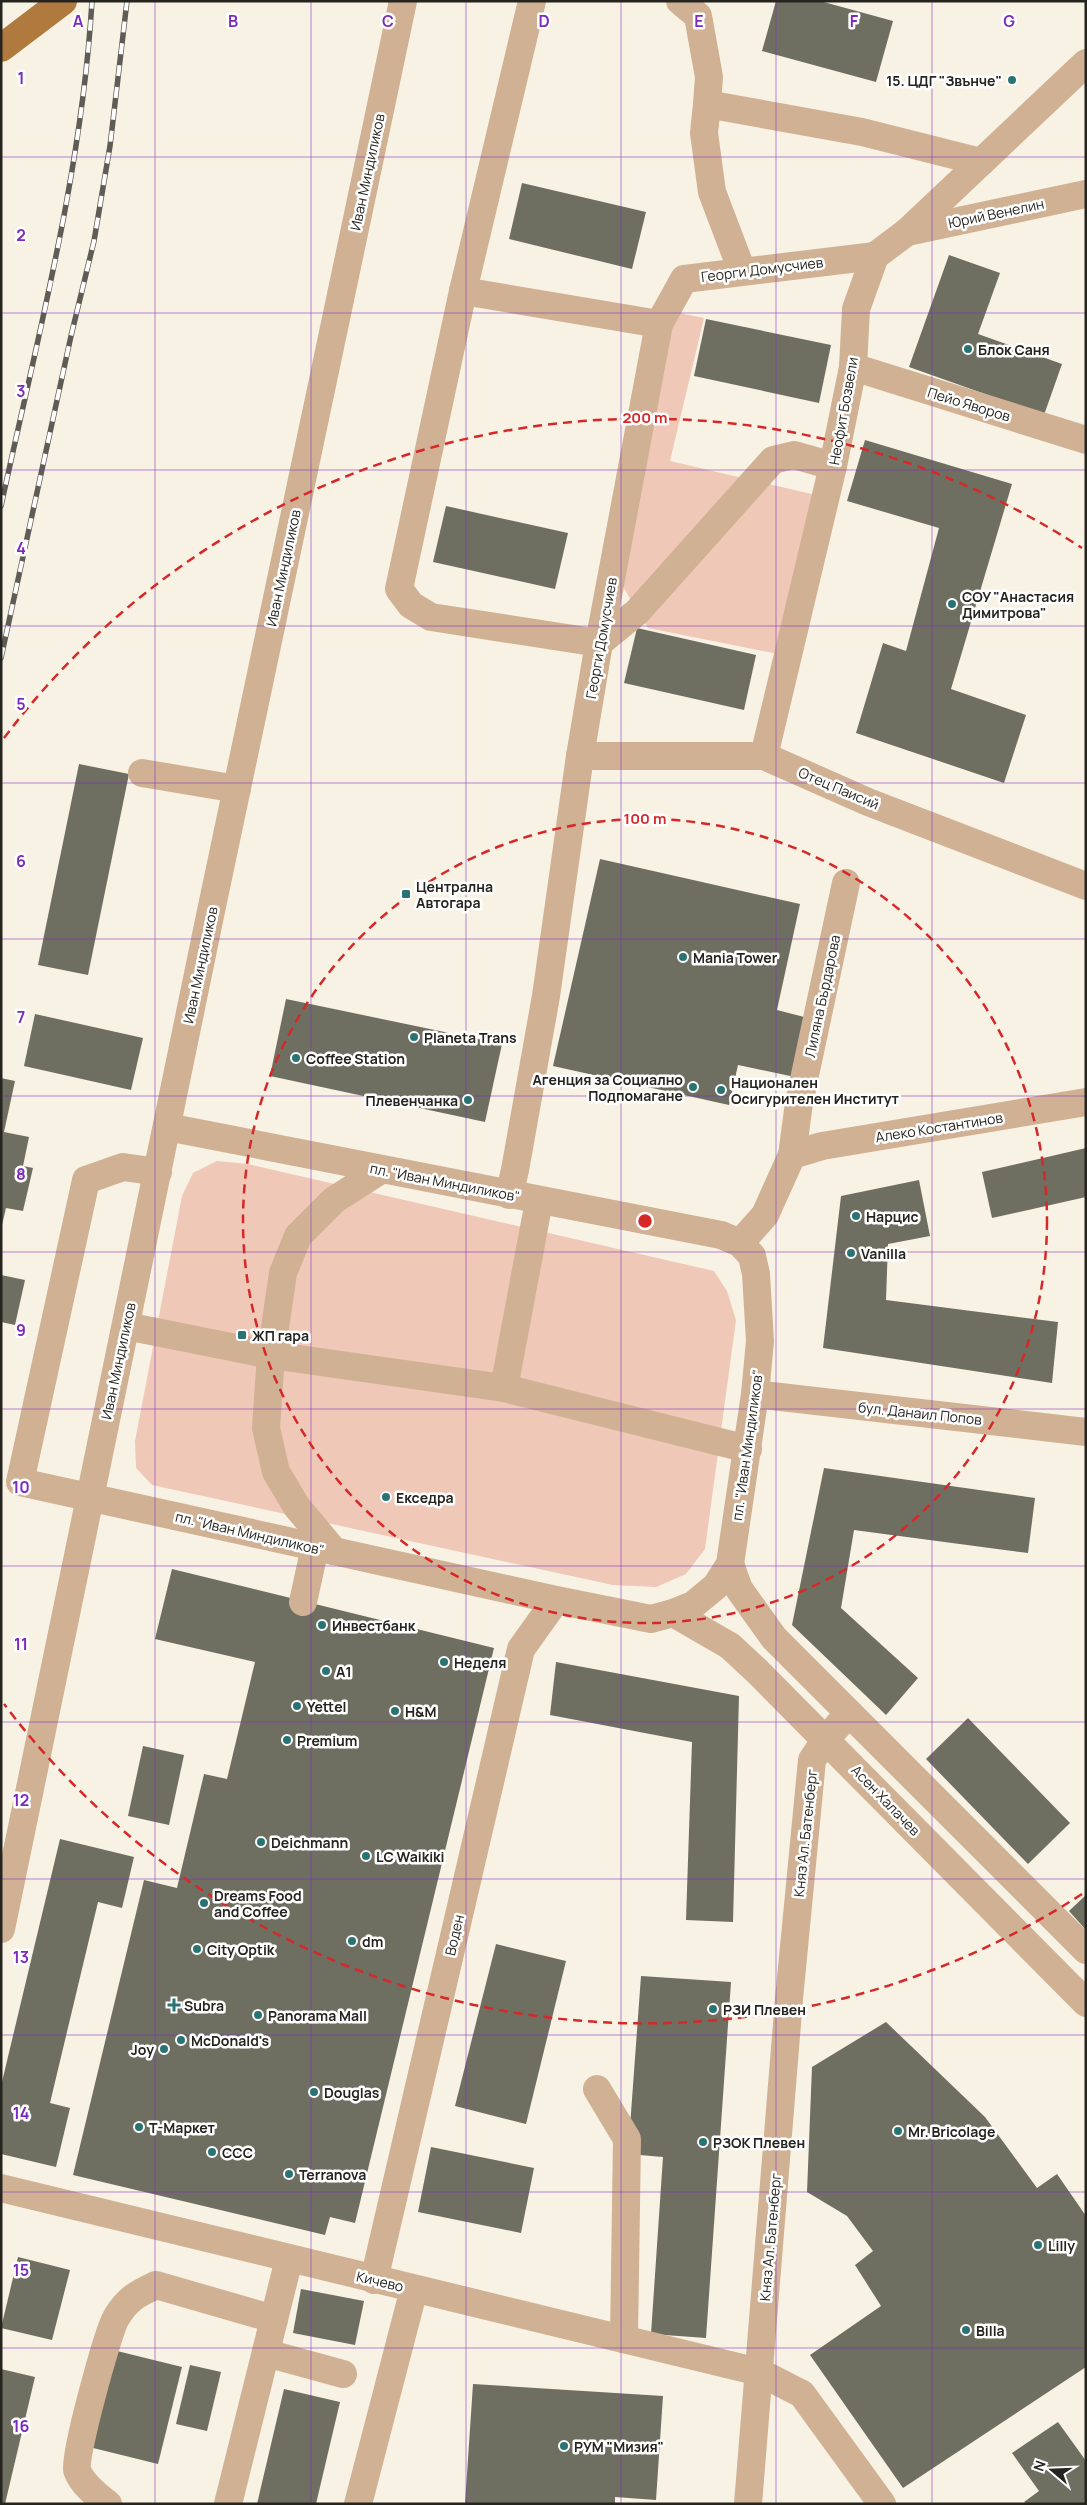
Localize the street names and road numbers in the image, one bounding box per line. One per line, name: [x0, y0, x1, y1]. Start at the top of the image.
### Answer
street label: Иван Миндиликов: [345, 111, 389, 232]
street label: Юрий Венелин: [946, 194, 1046, 232]
street label: Георги Домусчиев: [700, 252, 825, 286]
street label: Неофит Бозвели: [824, 355, 862, 467]
street label: Пейо Яворов: [925, 382, 1013, 426]
street label: Иван Миндиликов: [261, 507, 305, 628]
street label: Георги Домусчиев: [581, 575, 621, 700]
street label: Отец Паисий: [796, 762, 882, 814]
street label: Иван Миндиликов: [178, 904, 222, 1025]
street label: Лиляна Бърдарова: [800, 933, 844, 1059]
street label: Алеко Костантинов: [874, 1107, 1004, 1146]
street label: пл. "Иван Миндиликов": [368, 1158, 522, 1206]
street label: Иван Миндиликов: [96, 1300, 140, 1421]
street label: пл. "Иван Миндиликов": [727, 1368, 767, 1522]
street label: бул. Данаил Попов: [857, 1397, 983, 1429]
street label: пл. "Иван Миндиликов": [174, 1507, 326, 1559]
street label: Асен Халачев: [847, 1761, 925, 1840]
street label: Княз Ал. Батенберг: [789, 1768, 821, 1898]
street label: Воден: [440, 1913, 468, 1957]
street label: Княз Ал. Батенберг: [755, 2172, 785, 2302]
street label: Кичево: [355, 2266, 405, 2296]

